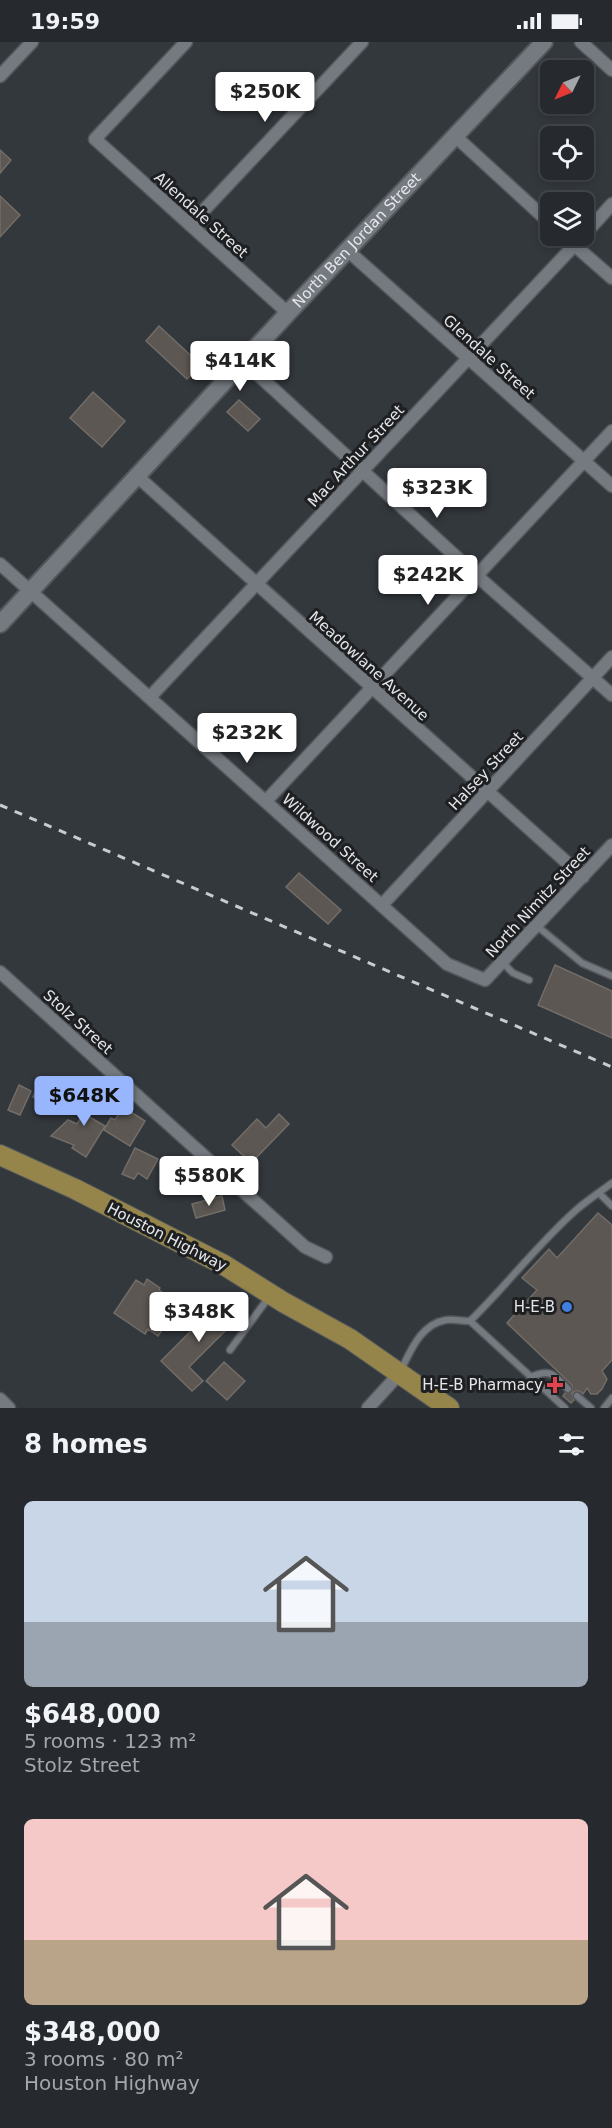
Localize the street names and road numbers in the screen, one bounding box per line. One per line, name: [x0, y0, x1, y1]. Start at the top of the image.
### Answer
street label: Allendale Street: [150, 168, 252, 262]
street label: North Ben Jordan Street: [289, 169, 425, 311]
street label: Glendale Street: [440, 311, 539, 403]
street label: Mac Arthur Street: [304, 401, 408, 511]
street label: Meadowlane Avenue: [305, 607, 433, 725]
street label: Halsey Street: [445, 728, 527, 814]
street label: Wildwood Street: [278, 790, 382, 886]
street label: North Nimitz Street: [482, 843, 594, 961]
street label: Stolz Street: [40, 986, 116, 1058]
street label: Houston Highway: [104, 1199, 230, 1275]

